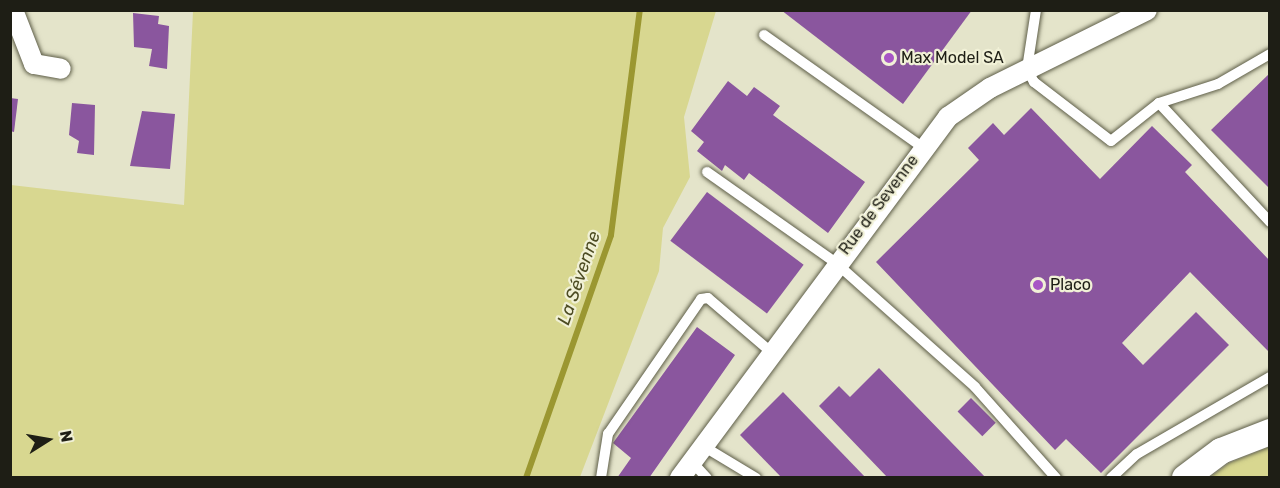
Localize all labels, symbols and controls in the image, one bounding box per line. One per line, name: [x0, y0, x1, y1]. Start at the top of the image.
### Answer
place label: Max Model SA: [901, 48, 1004, 68]
marker: Max Model SA: [882, 51, 896, 65]
street label: Rue de Sevenne: [835, 151, 923, 259]
water label: La Sévenne: [553, 228, 605, 328]
place label: Placo: [1050, 275, 1091, 295]
marker: Placo: [1031, 278, 1045, 292]
north arrow: [18, 410, 78, 470]
text: N: [56, 429, 77, 444]

